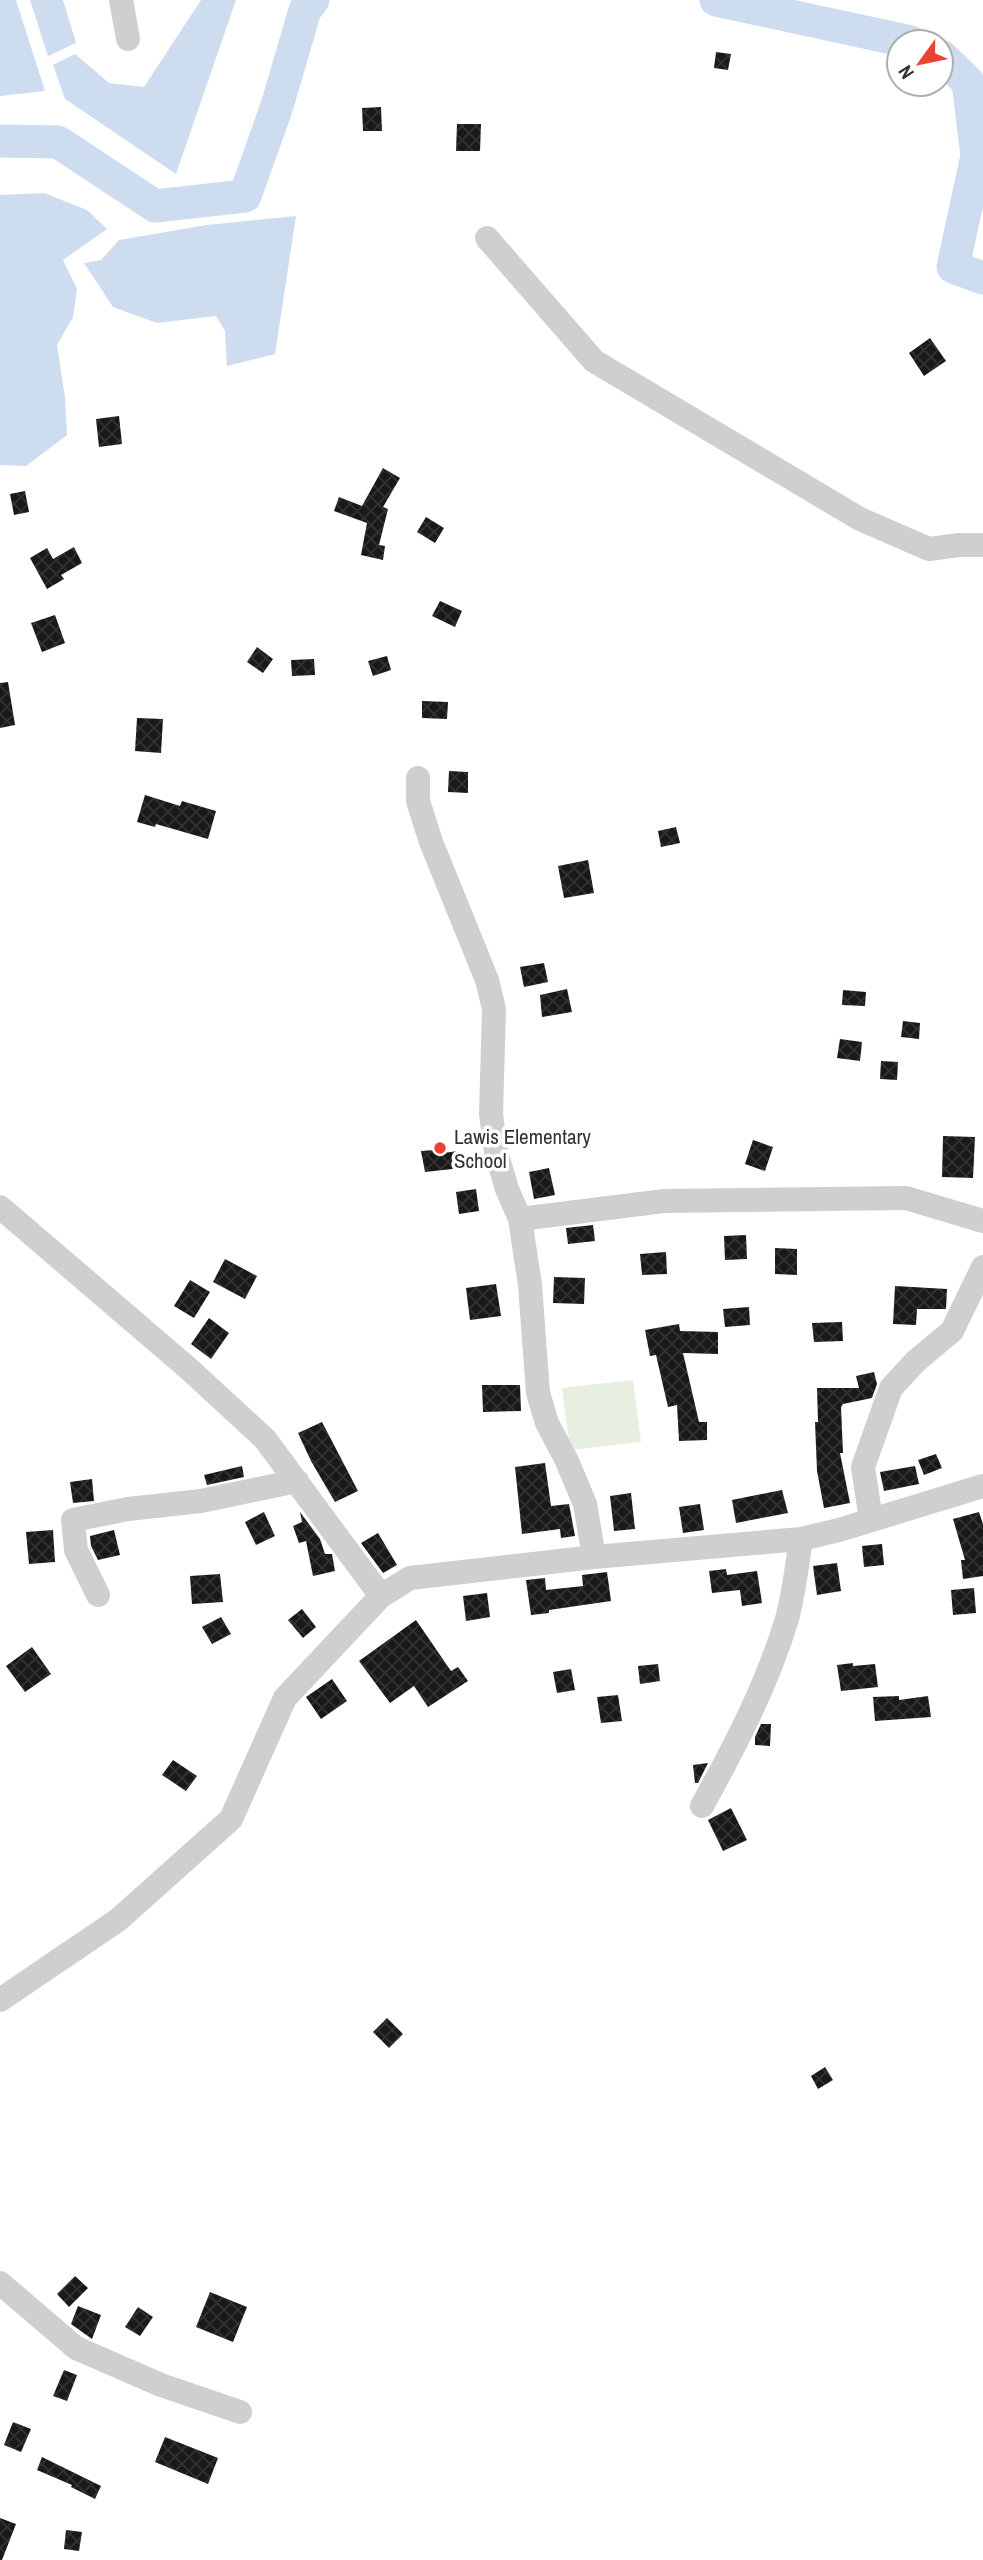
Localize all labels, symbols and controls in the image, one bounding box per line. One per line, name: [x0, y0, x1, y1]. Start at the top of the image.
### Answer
north arrow: [885, 28, 955, 98]
text: N: [892, 60, 920, 84]
place label: Lawis Elementary School: [454, 1122, 591, 1175]
marker: Lawis Elementary School: [432, 1140, 448, 1156]

